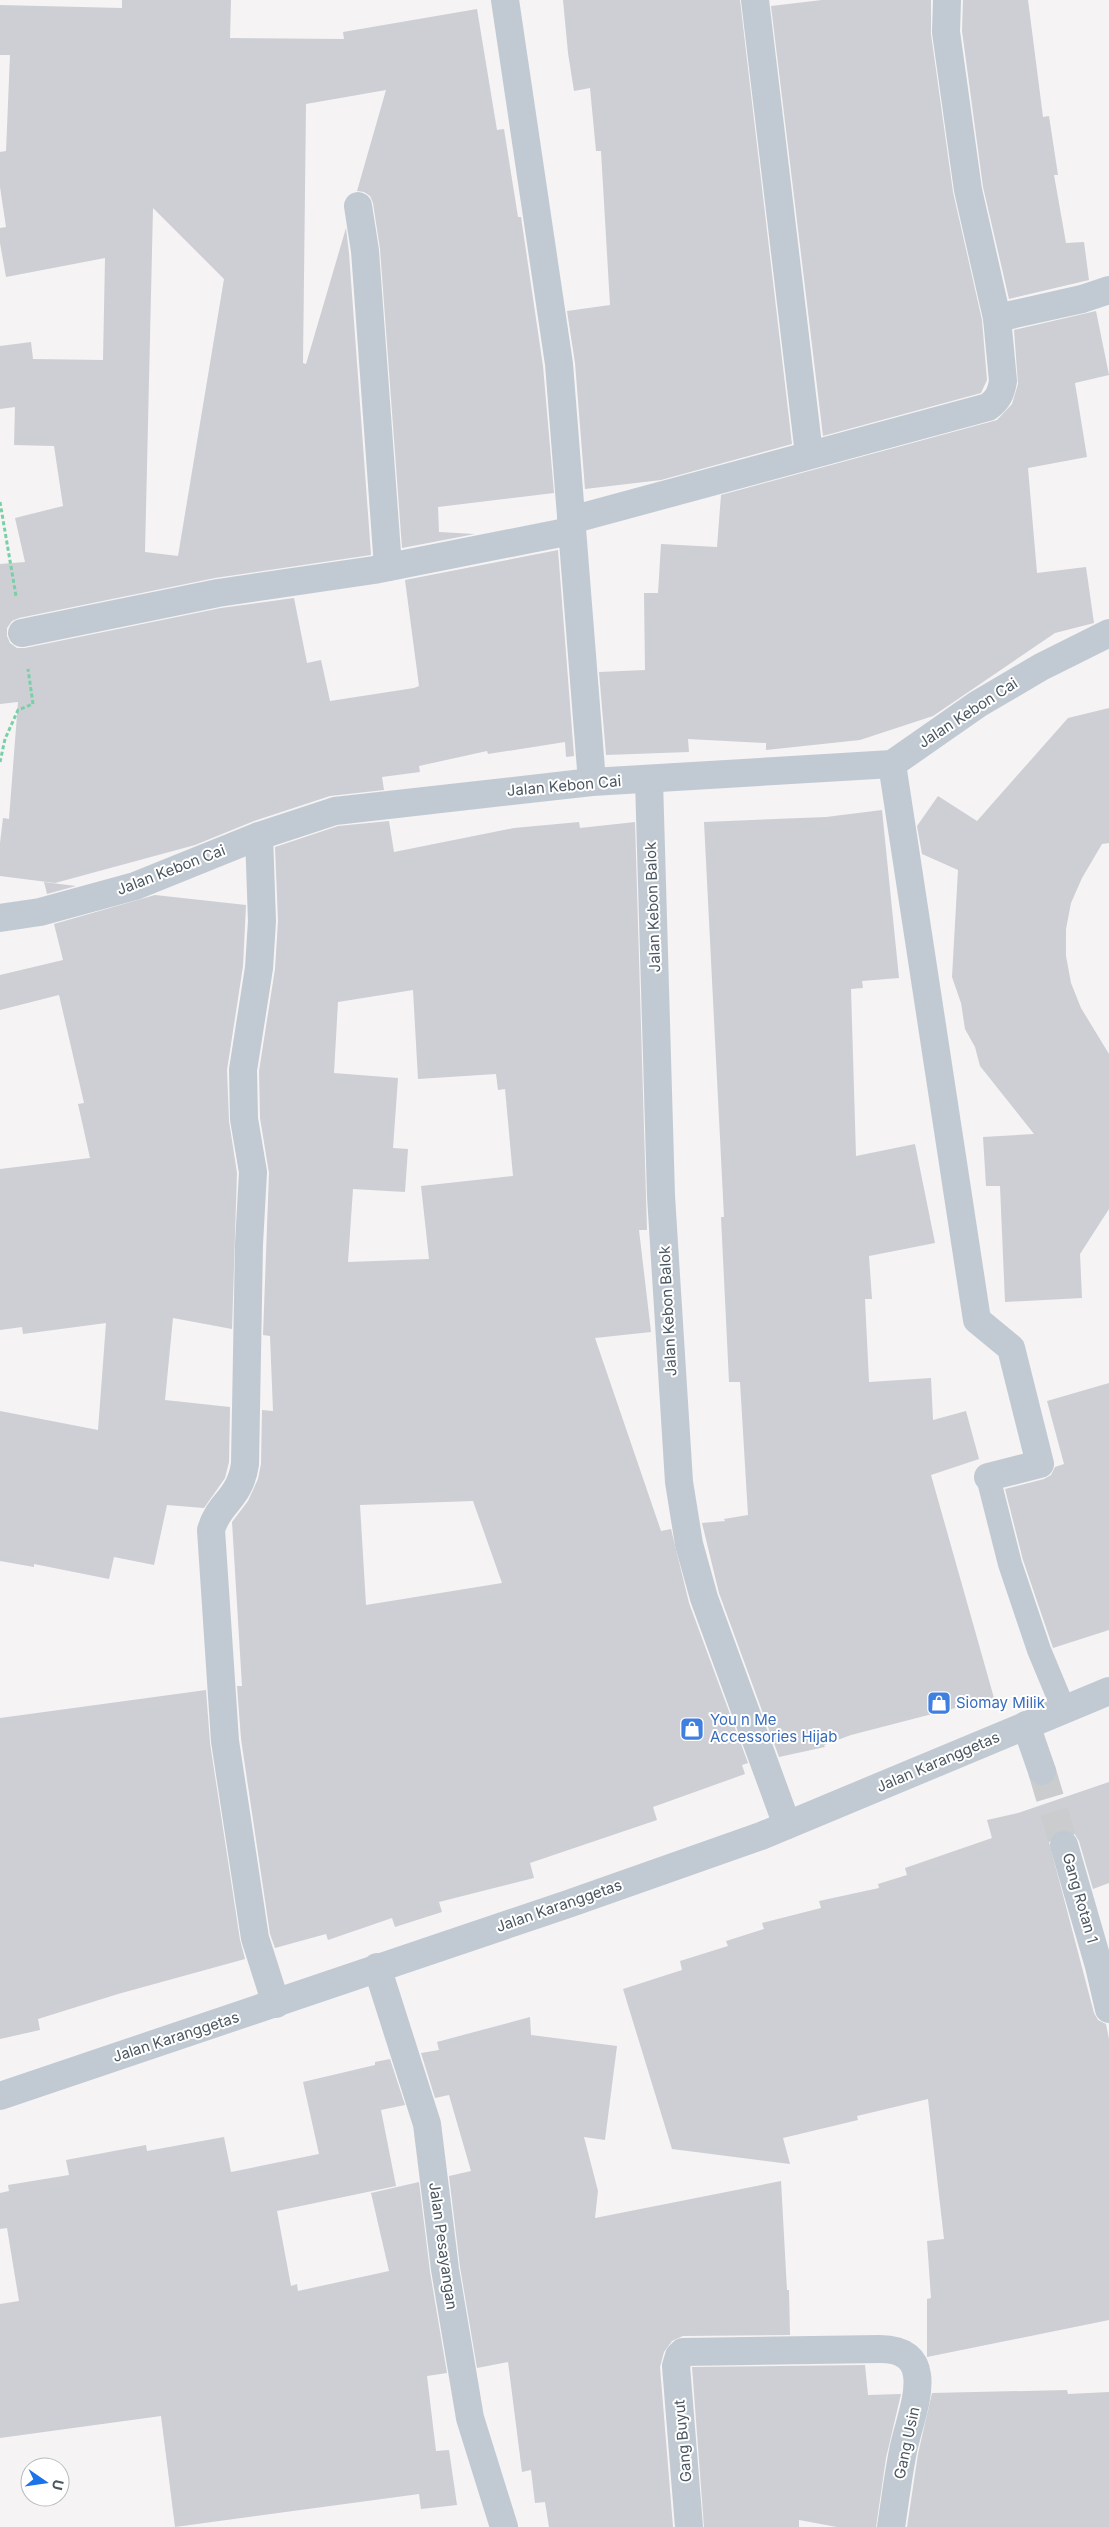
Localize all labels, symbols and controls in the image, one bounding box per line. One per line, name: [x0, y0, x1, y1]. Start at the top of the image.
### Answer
street label: Jalan Kebon Cai: [914, 673, 1021, 752]
street label: Jalan Kebon Cai: [506, 771, 622, 800]
street label: Jalan Kebon Cai: [114, 840, 228, 899]
street label: Jalan Kebon Balok: [641, 841, 664, 973]
street label: Jalan Kebon Balok: [655, 1245, 680, 1377]
shop icon: Siomay Milik: [926, 1690, 952, 1716]
place label: Siomay Milik: [956, 1693, 1046, 1712]
place label: You n Me Accessories Hijab: [710, 1710, 837, 1746]
shop icon: You n Me Accessories Hijab: [679, 1716, 705, 1742]
street label: Jalan Karanggetas: [873, 1727, 1002, 1796]
street label: Gang Rotan 1: [1059, 1851, 1102, 1945]
street label: Jalan Karanggetas: [493, 1875, 624, 1936]
street label: Jalan Karanggetas: [110, 2007, 242, 2066]
street label: Jalan Pesayangan: [425, 2181, 462, 2311]
street label: Gang Buyut: [669, 2399, 696, 2483]
street label: Gang Usin: [890, 2405, 923, 2481]
north arrow: [20, 2457, 70, 2507]
text: U: [49, 2478, 68, 2492]

